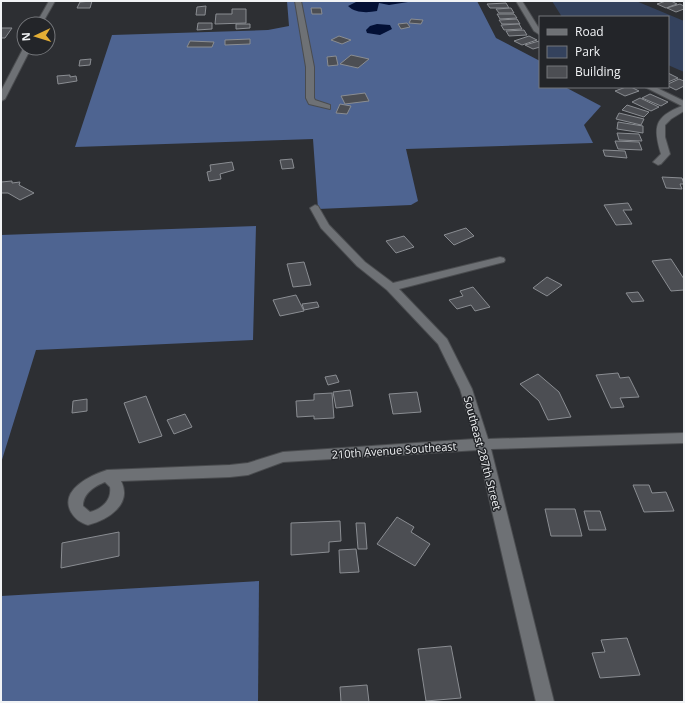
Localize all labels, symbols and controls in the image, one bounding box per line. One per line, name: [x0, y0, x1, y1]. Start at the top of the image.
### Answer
north arrow: [16, 16, 56, 56]
legend: [539, 16, 669, 88]
text: Road: [575, 23, 604, 40]
text: N: [18, 32, 33, 42]
text: Park: [575, 43, 601, 60]
text: Building: [575, 63, 621, 80]
street label: Southeast 287th Street: [461, 394, 505, 512]
street label: 210th Avenue Southeast: [331, 438, 457, 462]

